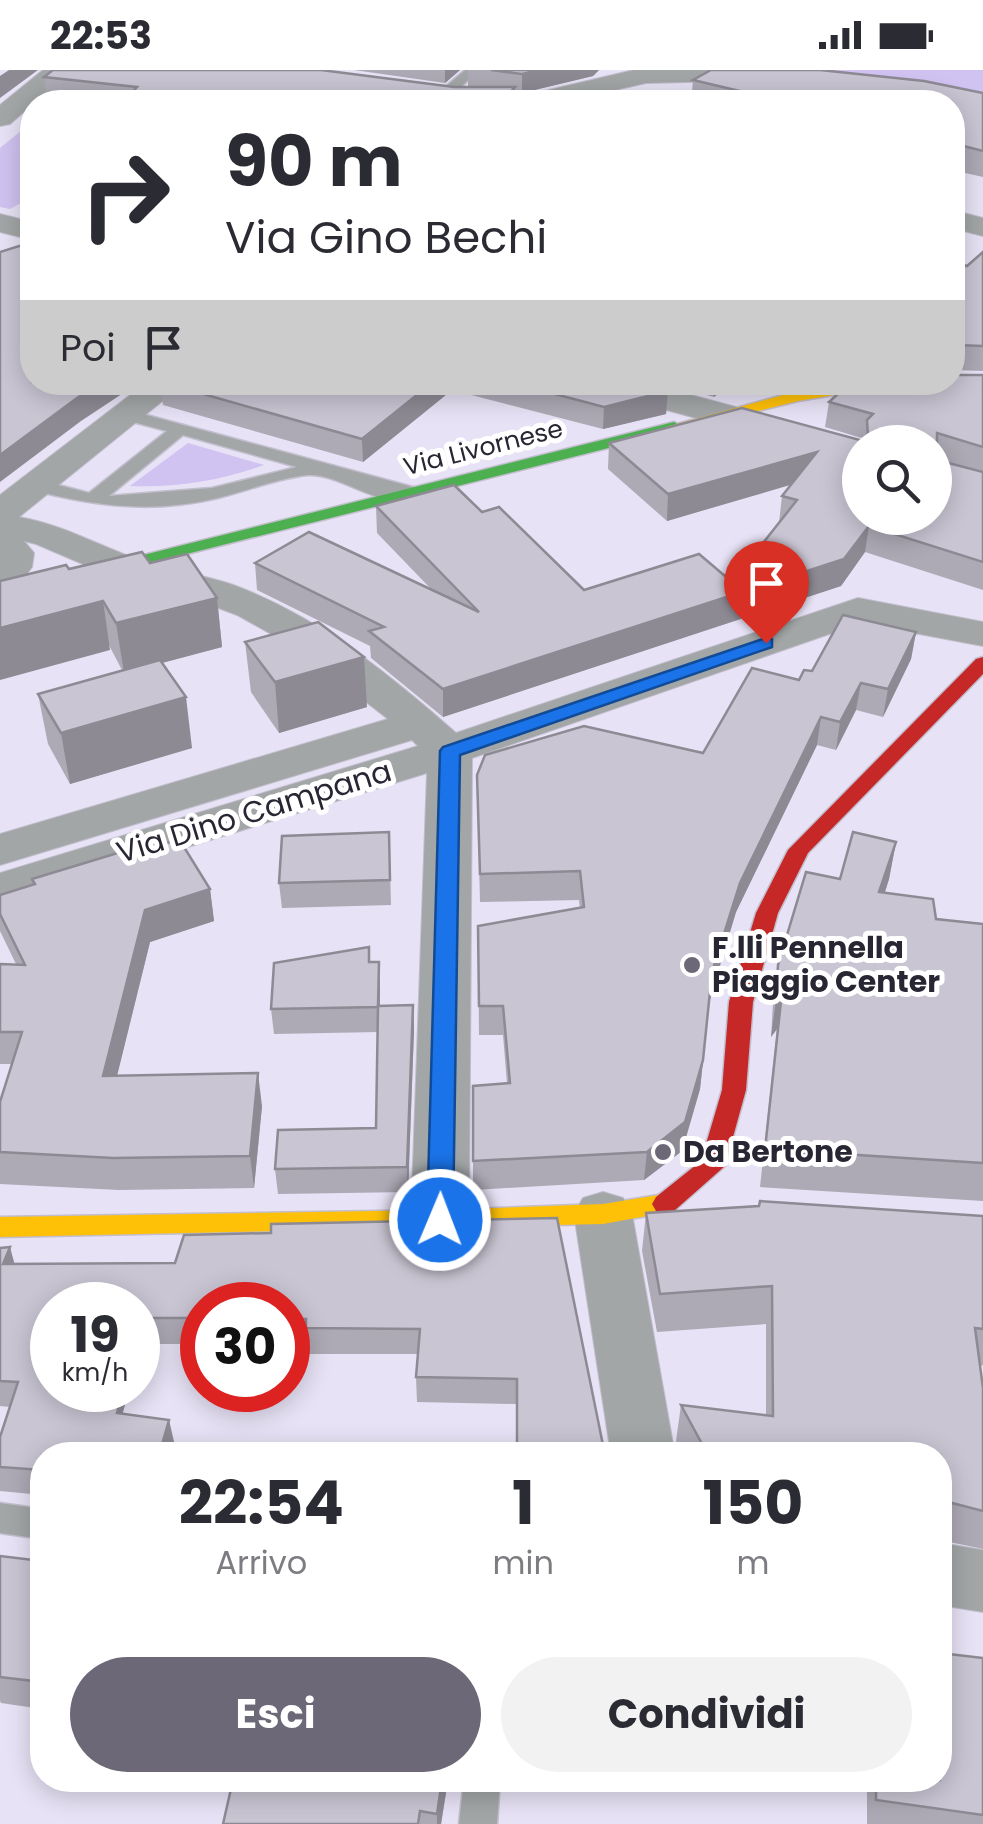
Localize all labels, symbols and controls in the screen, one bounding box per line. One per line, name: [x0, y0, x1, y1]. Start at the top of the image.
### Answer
text: 22:53: [50, 9, 152, 62]
text: 90 m: [225, 112, 403, 211]
icon: right: [60, 130, 190, 260]
text: Via Gino Bechi: [225, 206, 547, 269]
icon: arrive: [136, 320, 191, 375]
text: Poi: [60, 321, 116, 374]
street label: Via Livornese: [400, 411, 566, 484]
map controls: [842, 425, 952, 535]
button: search: [842, 425, 952, 535]
pin: [724, 541, 809, 644]
icon: arrive: [739, 556, 794, 611]
street label: Via Dino Campana: [111, 749, 397, 874]
place label: F.lli Pennella Piaggio Center: [712, 926, 940, 1003]
marker: F.lli Pennella Piaggio Center: [681, 954, 703, 976]
place label: Da Bertone: [683, 1130, 853, 1173]
marker: Da Bertone: [652, 1141, 674, 1163]
position arrow: [388, 1168, 492, 1272]
speed limit sign: 30: [180, 1282, 310, 1412]
text: 19: [70, 1299, 120, 1370]
text: km/h: [62, 1355, 128, 1390]
text: 22:54: [179, 1461, 344, 1545]
text: 1: [512, 1461, 535, 1545]
text: 150: [703, 1461, 803, 1545]
text: Arrivo: [215, 1540, 307, 1585]
text: min: [493, 1540, 554, 1585]
text: m: [736, 1540, 769, 1585]
button: Esci: [70, 1657, 481, 1772]
button: Condividi: [501, 1657, 912, 1772]

